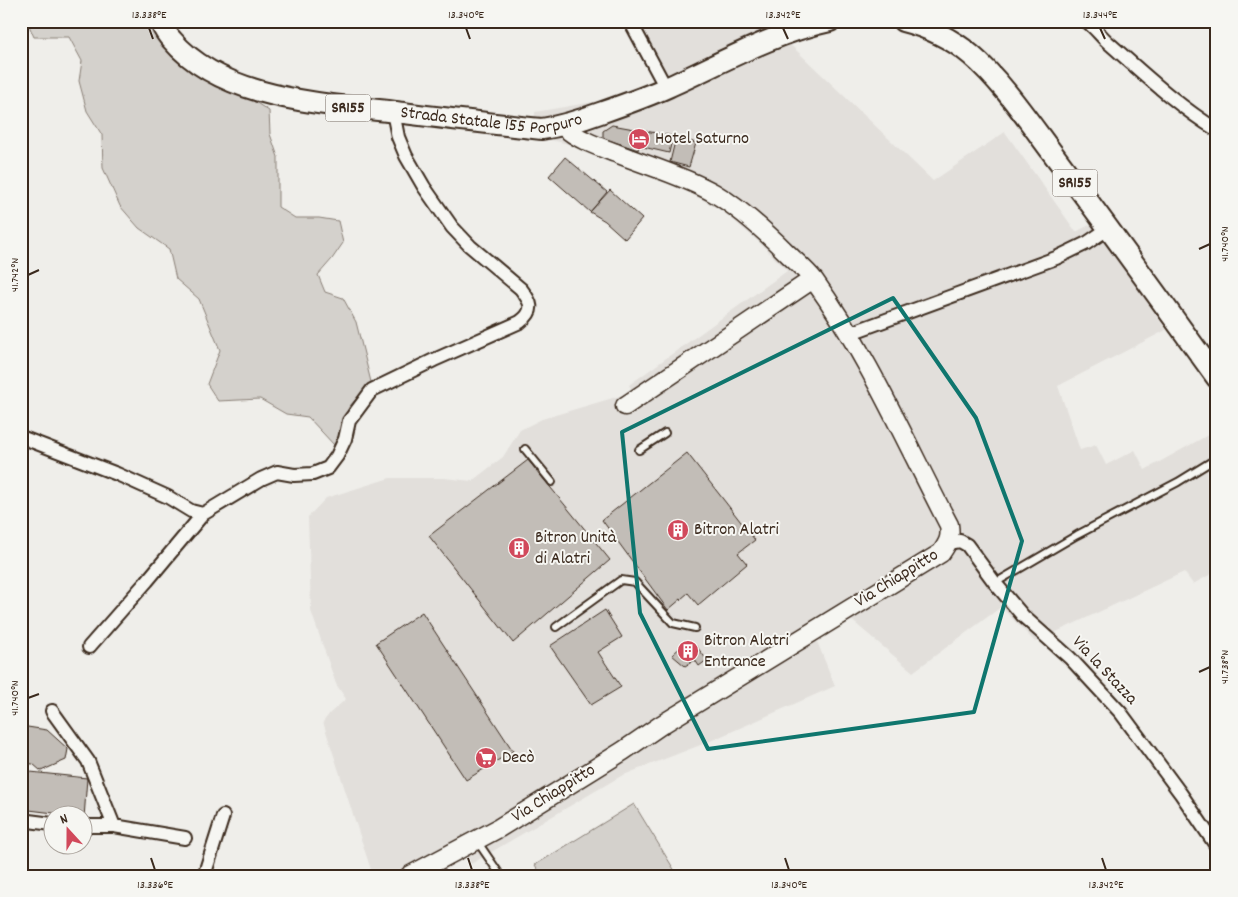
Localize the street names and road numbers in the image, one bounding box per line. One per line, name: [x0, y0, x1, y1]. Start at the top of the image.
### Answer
road number: SR155: [326, 95, 370, 122]
street label: Strada Statale 155 Porpuro: [399, 100, 586, 142]
road number: SR155: [1052, 170, 1098, 197]
street label: Via Chiappitto: [850, 543, 944, 615]
street label: Via la Stazza: [1065, 631, 1143, 712]
street label: Via Chiappitto: [507, 758, 601, 830]

